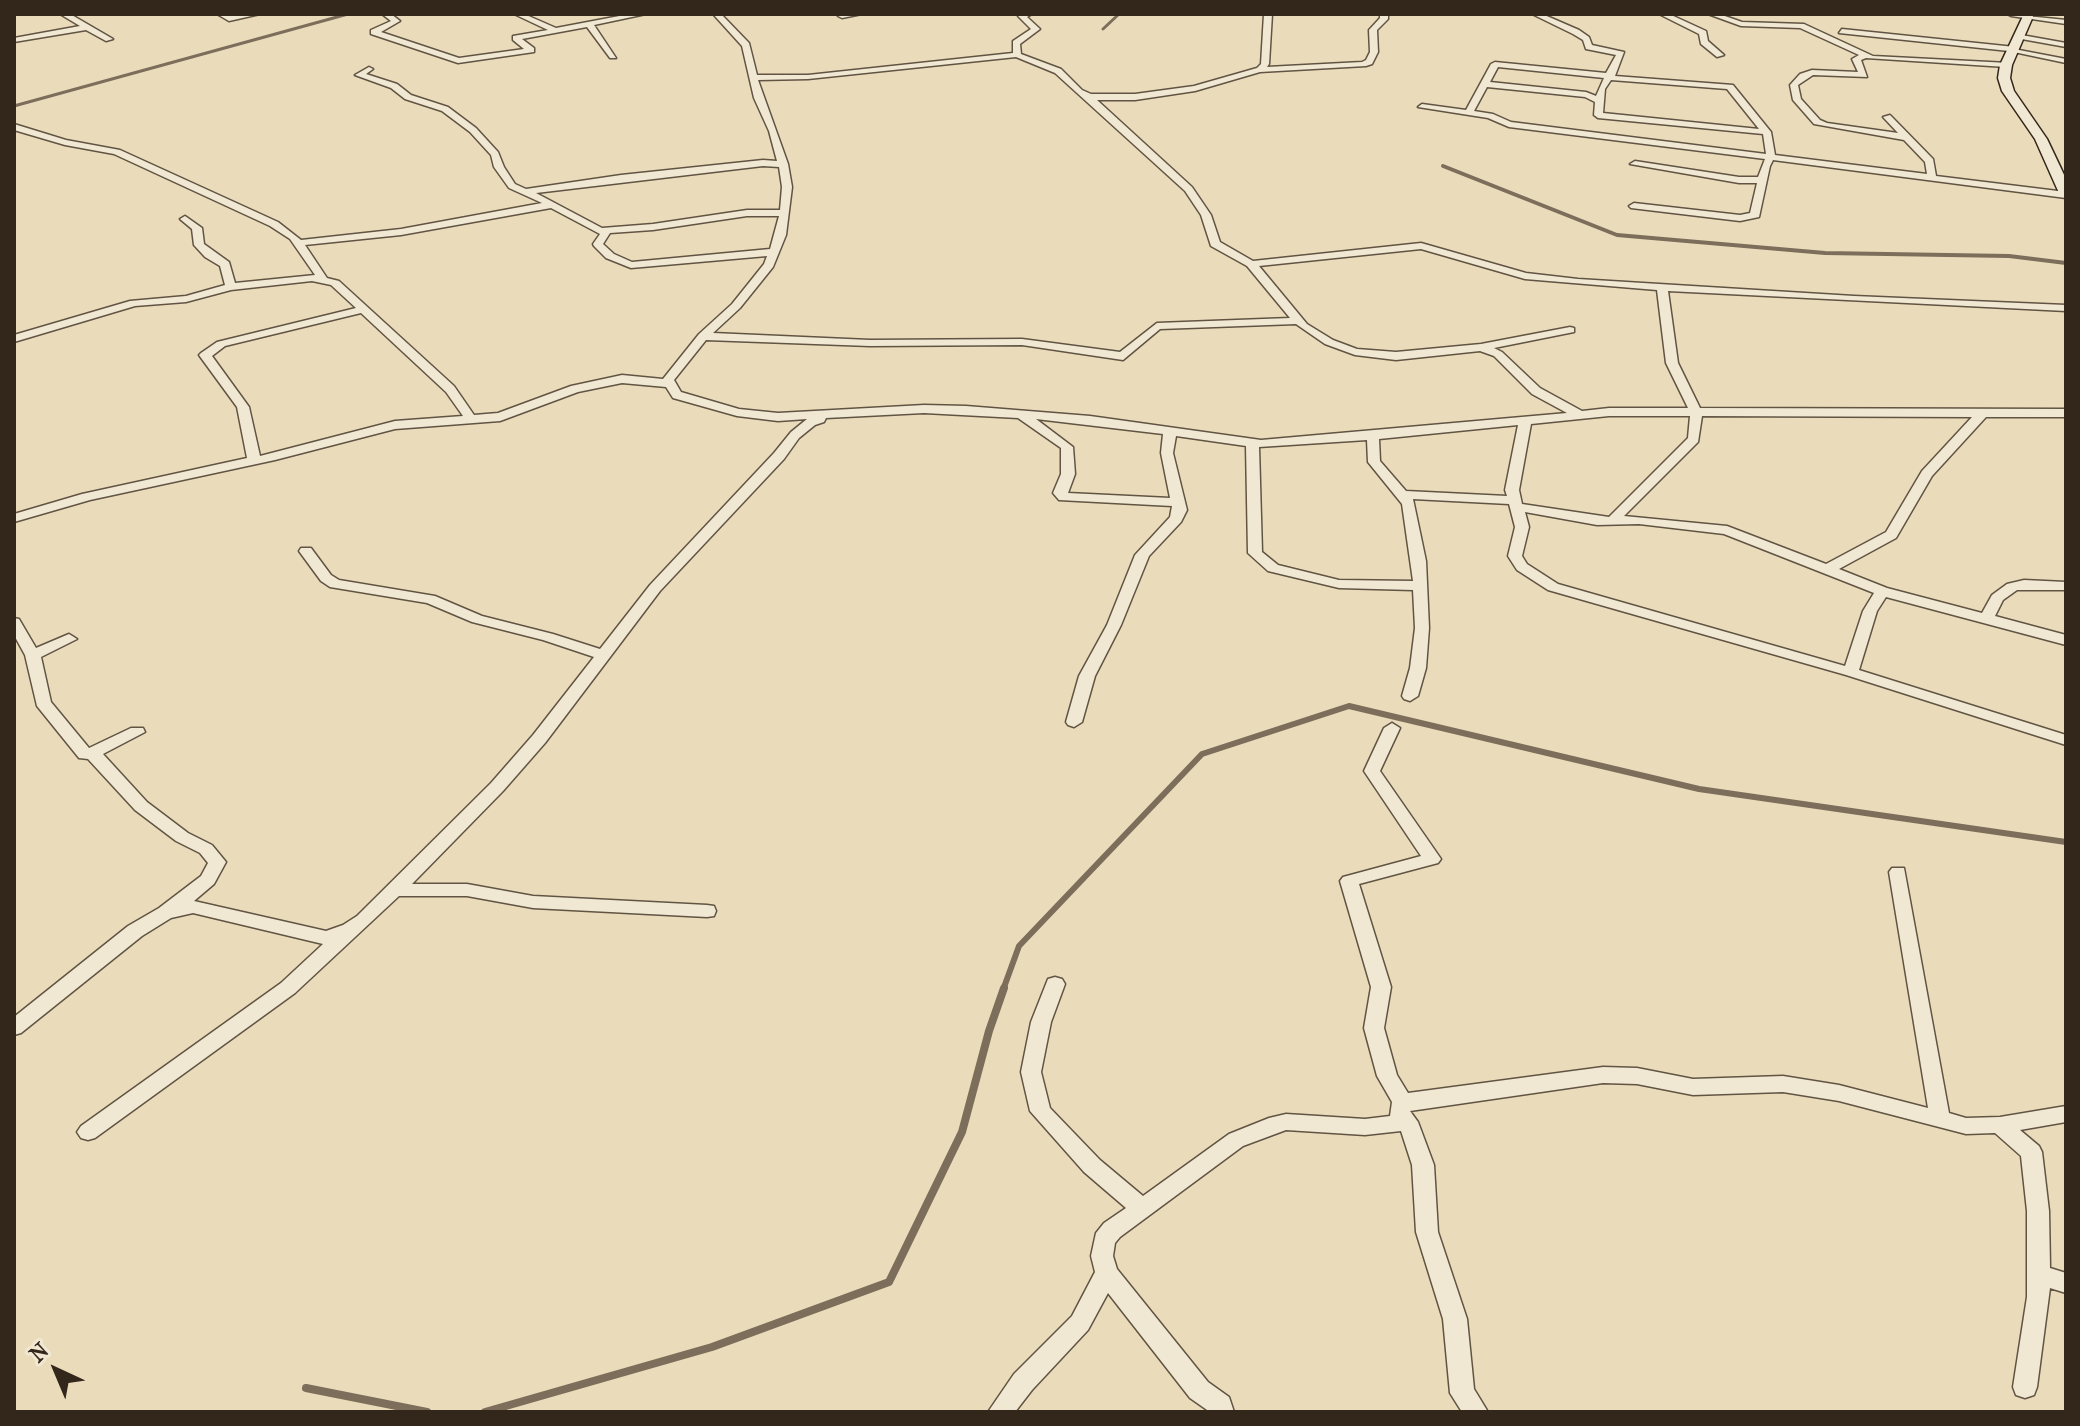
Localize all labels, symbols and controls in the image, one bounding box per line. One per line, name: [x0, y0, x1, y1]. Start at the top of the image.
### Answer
north arrow: [16, 1330, 96, 1410]
text: N: [24, 1338, 54, 1368]

